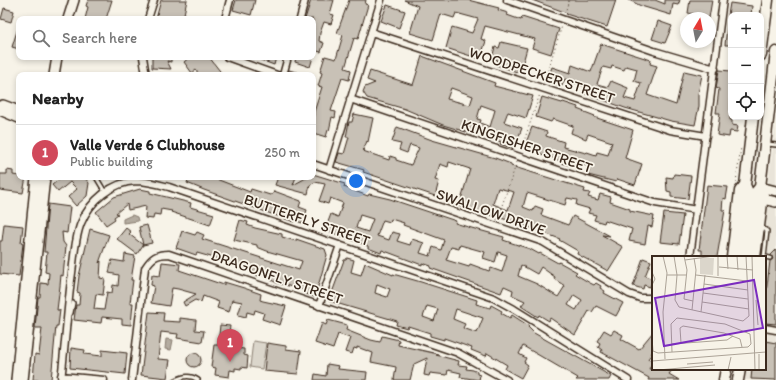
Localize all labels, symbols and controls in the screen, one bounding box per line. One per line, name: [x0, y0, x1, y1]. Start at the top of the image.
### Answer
north arrow: [680, 12, 716, 48]
map controls: [728, 12, 764, 120]
button: +: [728, 12, 764, 48]
search box: [16, 16, 316, 60]
icon: search: [30, 27, 52, 49]
text: Search here: [62, 29, 137, 47]
street label: WOODPECKER STREET: [467, 43, 618, 107]
button: −: [728, 48, 764, 84]
button: locate: [728, 84, 764, 120]
text: Nearby: [32, 88, 84, 108]
street label: KINGFISHER STREET: [459, 115, 596, 177]
text: Valle Verde 6 Clubhouse: [70, 136, 225, 154]
text: 1: [42, 145, 48, 160]
text: 250 m: [264, 145, 300, 160]
text: Public building: [70, 154, 153, 169]
your location: [346, 171, 366, 191]
street label: SWALLOW DRIVE: [434, 185, 548, 239]
street label: BUTTERFLY STREET: [242, 190, 373, 250]
street label: DRAGONFLY STREET: [209, 246, 346, 308]
inset map: [652, 256, 766, 370]
pin: 1: [217, 329, 243, 362]

